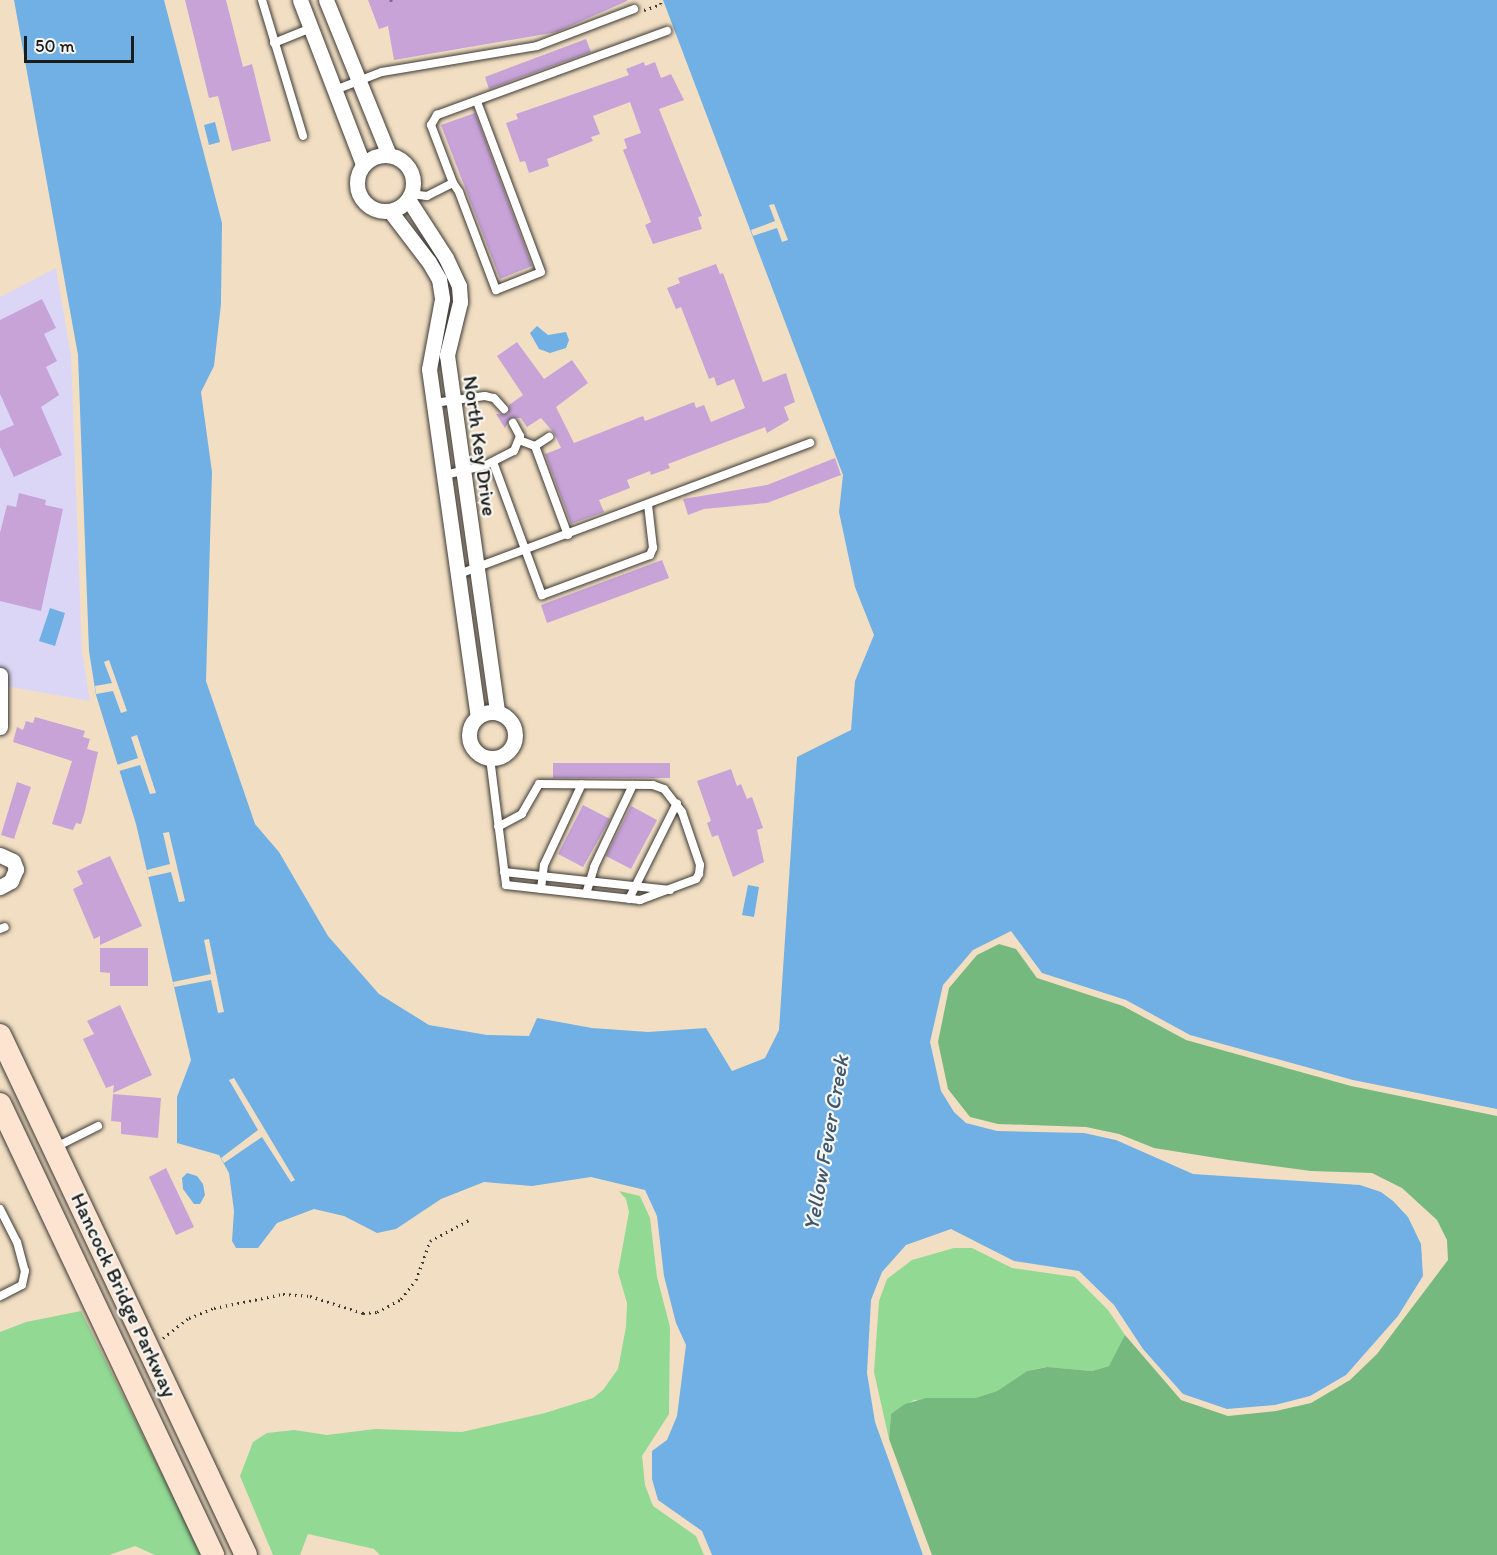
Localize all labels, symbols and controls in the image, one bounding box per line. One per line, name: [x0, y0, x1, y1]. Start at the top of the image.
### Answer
scale bar: [27, 24, 136, 62]
text: 50 m: [35, 35, 75, 57]
street label: North Key Drive: [458, 374, 502, 518]
water label: Yellow Fever Creek: [798, 1054, 854, 1232]
street label: Hancock Bridge Parkway: [66, 1189, 182, 1401]

